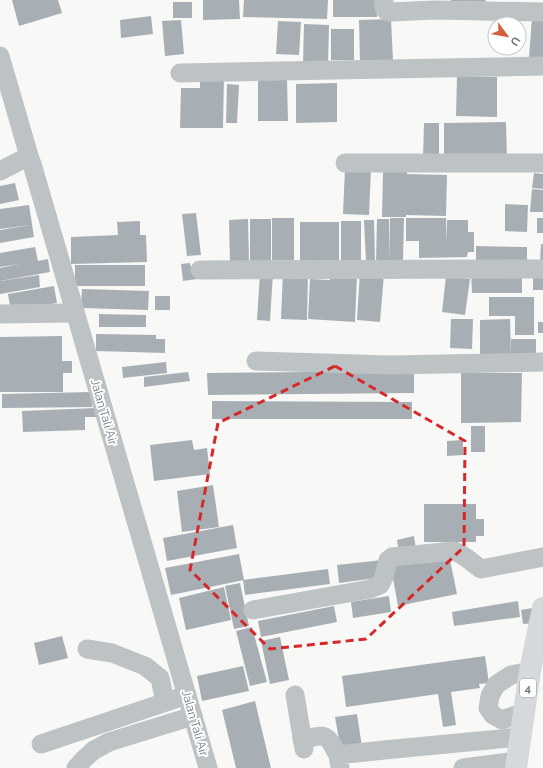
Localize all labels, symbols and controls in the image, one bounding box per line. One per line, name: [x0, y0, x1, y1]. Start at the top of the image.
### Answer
north arrow: [487, 16, 527, 56]
text: U: [507, 34, 523, 48]
street label: Jalan Tali Air: [88, 377, 120, 447]
road number: 4: [520, 679, 536, 697]
street label: Jalan Tali Air: [179, 688, 211, 758]

